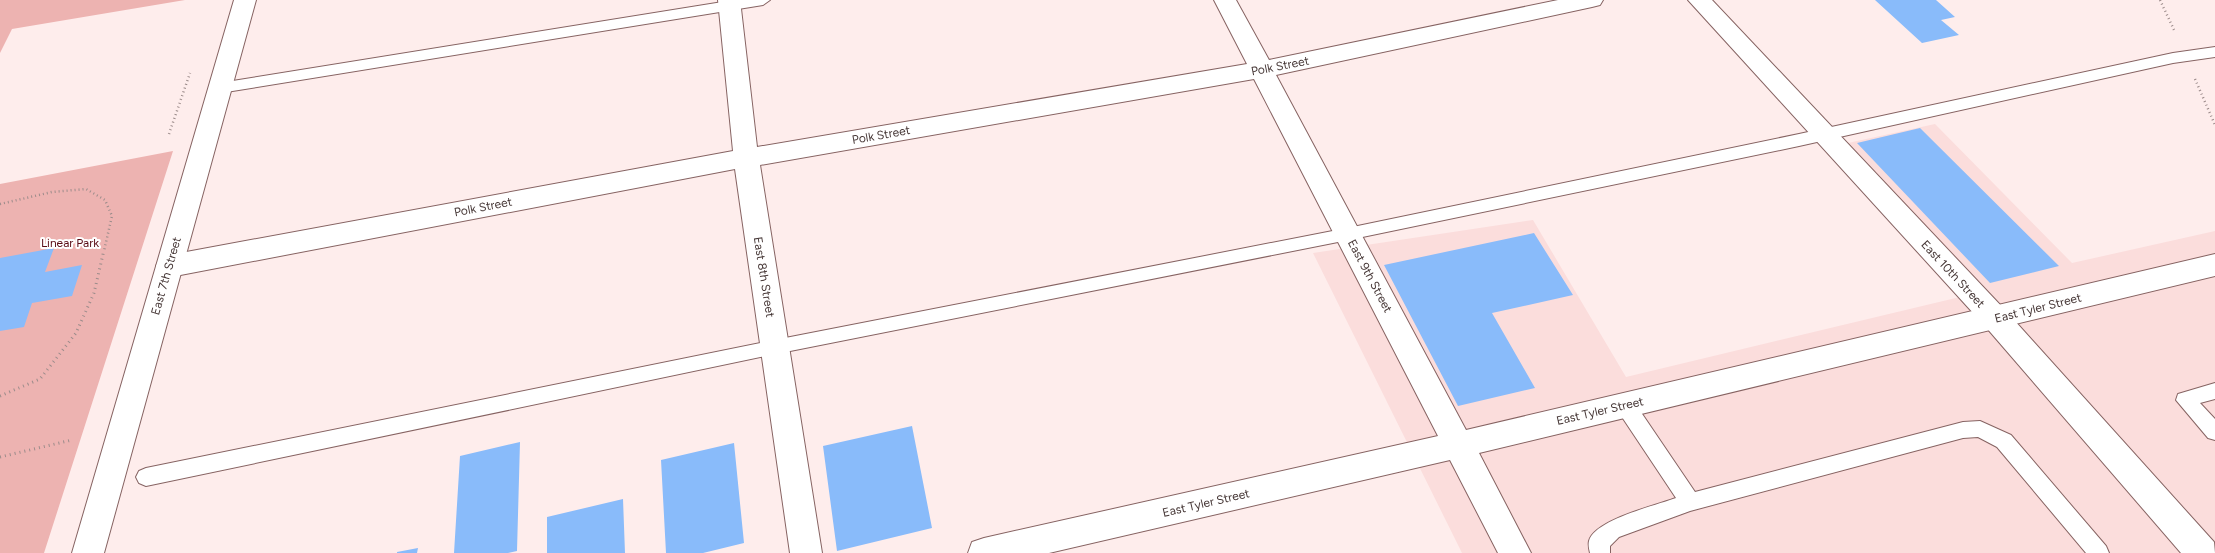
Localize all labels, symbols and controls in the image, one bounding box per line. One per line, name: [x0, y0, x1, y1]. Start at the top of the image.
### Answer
street label: Polk Street: [1250, 53, 1311, 78]
street label: Polk Street: [851, 123, 912, 147]
street label: Polk Street: [453, 194, 514, 219]
street label: East 7th Street: [148, 235, 184, 317]
park label: Linear Park: [41, 236, 99, 250]
street label: East 8th Street: [751, 236, 777, 319]
street label: East 9th Street: [1345, 237, 1395, 315]
street label: East 10th Street: [1918, 237, 1988, 311]
street label: East Tyler Street: [1993, 290, 2083, 326]
street label: East Tyler Street: [1555, 394, 1645, 428]
street label: East Tyler Street: [1161, 486, 1251, 520]

